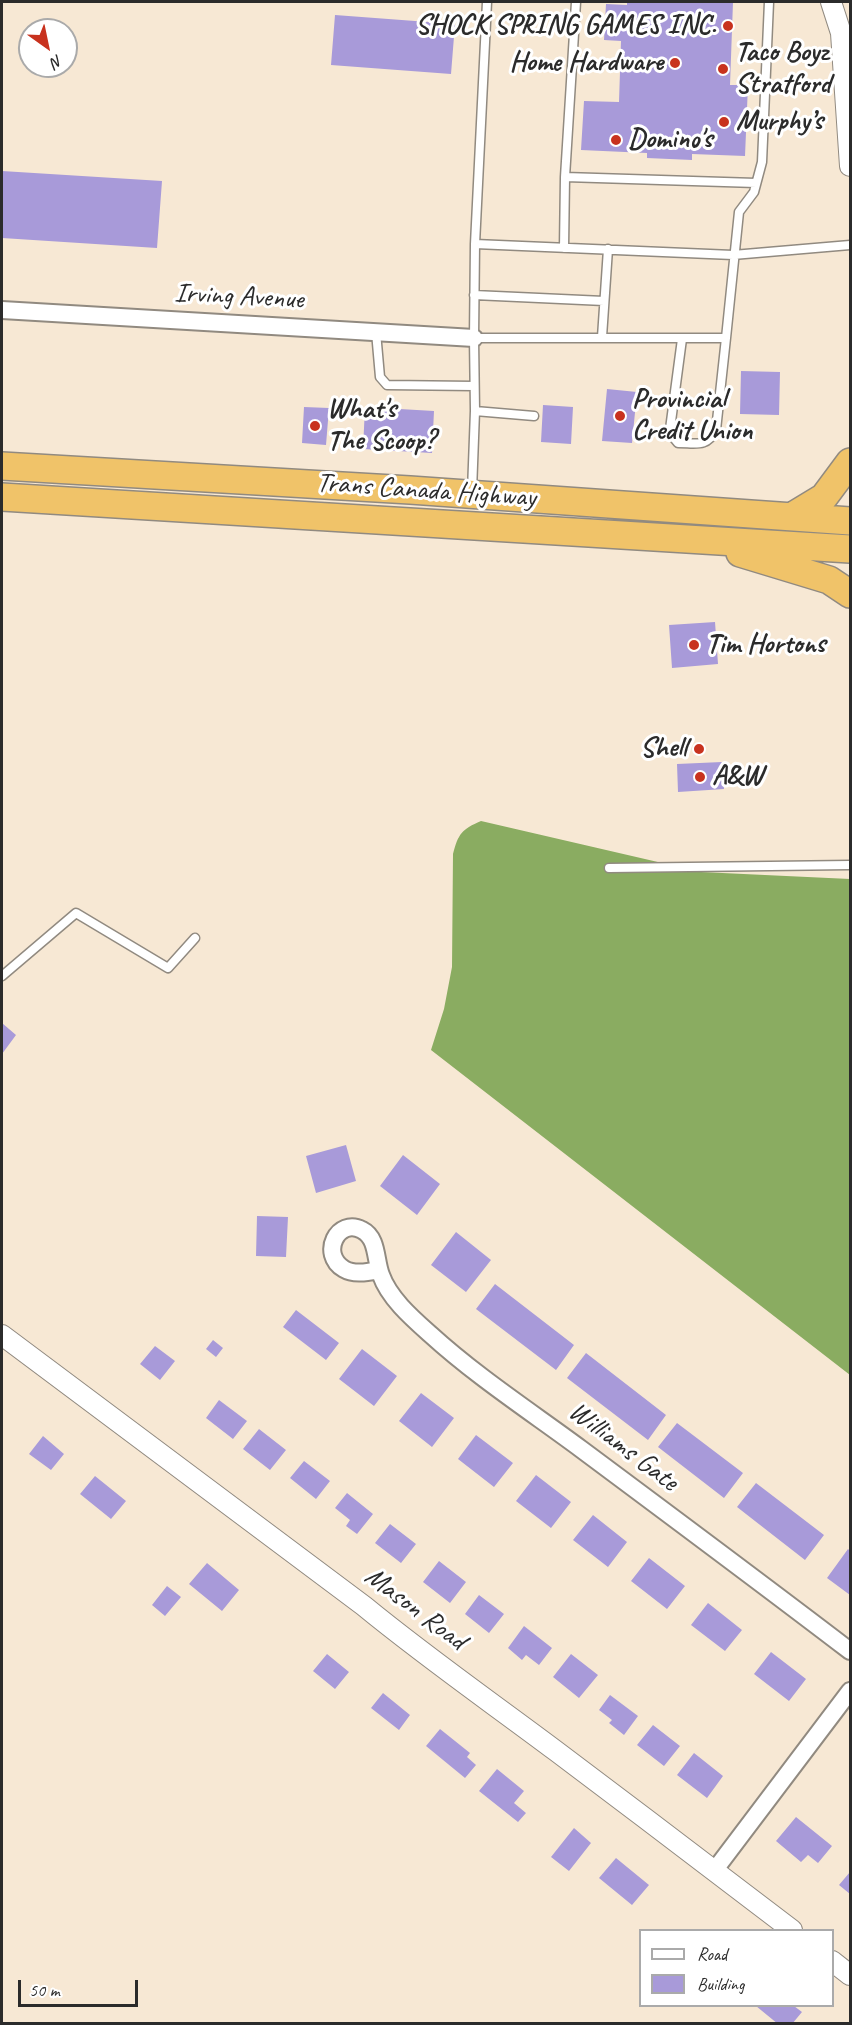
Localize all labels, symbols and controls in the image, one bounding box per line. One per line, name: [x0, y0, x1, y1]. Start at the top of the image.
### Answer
place label: SHOCK SPRING GAMES INC.: [415, 9, 716, 43]
north arrow: [18, 18, 78, 78]
marker: SHOCK SPRING GAMES INC.: [721, 19, 735, 33]
place label: Taco Boyz Stratford: [735, 36, 830, 102]
place label: Home Hardware: [509, 46, 663, 80]
text: N: [47, 50, 66, 73]
marker: Home Hardware: [668, 56, 682, 70]
marker: Taco Boyz Stratford: [716, 62, 730, 76]
place label: Murphy’s: [736, 105, 823, 139]
marker: Murphy’s: [717, 115, 731, 129]
place label: Domino's: [628, 123, 712, 157]
marker: Domino's: [609, 133, 623, 147]
street label: Irving Avenue: [174, 277, 304, 317]
place label: Provincial Credit Union: [632, 383, 752, 449]
place label: What's The Scoop?: [327, 393, 435, 459]
marker: Provincial Credit Union: [613, 409, 627, 423]
marker: What's The Scoop?: [308, 419, 322, 433]
street label: Trans Canada Highway: [315, 467, 537, 515]
place label: Tim Hortons: [706, 628, 825, 662]
marker: Tim Hortons: [687, 638, 701, 652]
place label: Shell: [640, 732, 687, 766]
marker: Shell: [692, 742, 706, 756]
place label: A&W: [712, 760, 762, 794]
marker: A&W: [693, 770, 707, 784]
street label: Williams Gate: [562, 1395, 684, 1499]
street label: Mason Road: [358, 1560, 472, 1658]
legend: [639, 1929, 834, 2007]
text: Road: [697, 1943, 727, 1965]
scale bar: [21, 1968, 141, 2006]
text: Building: [697, 1973, 744, 1995]
text: 50 m: [29, 1979, 60, 2001]

